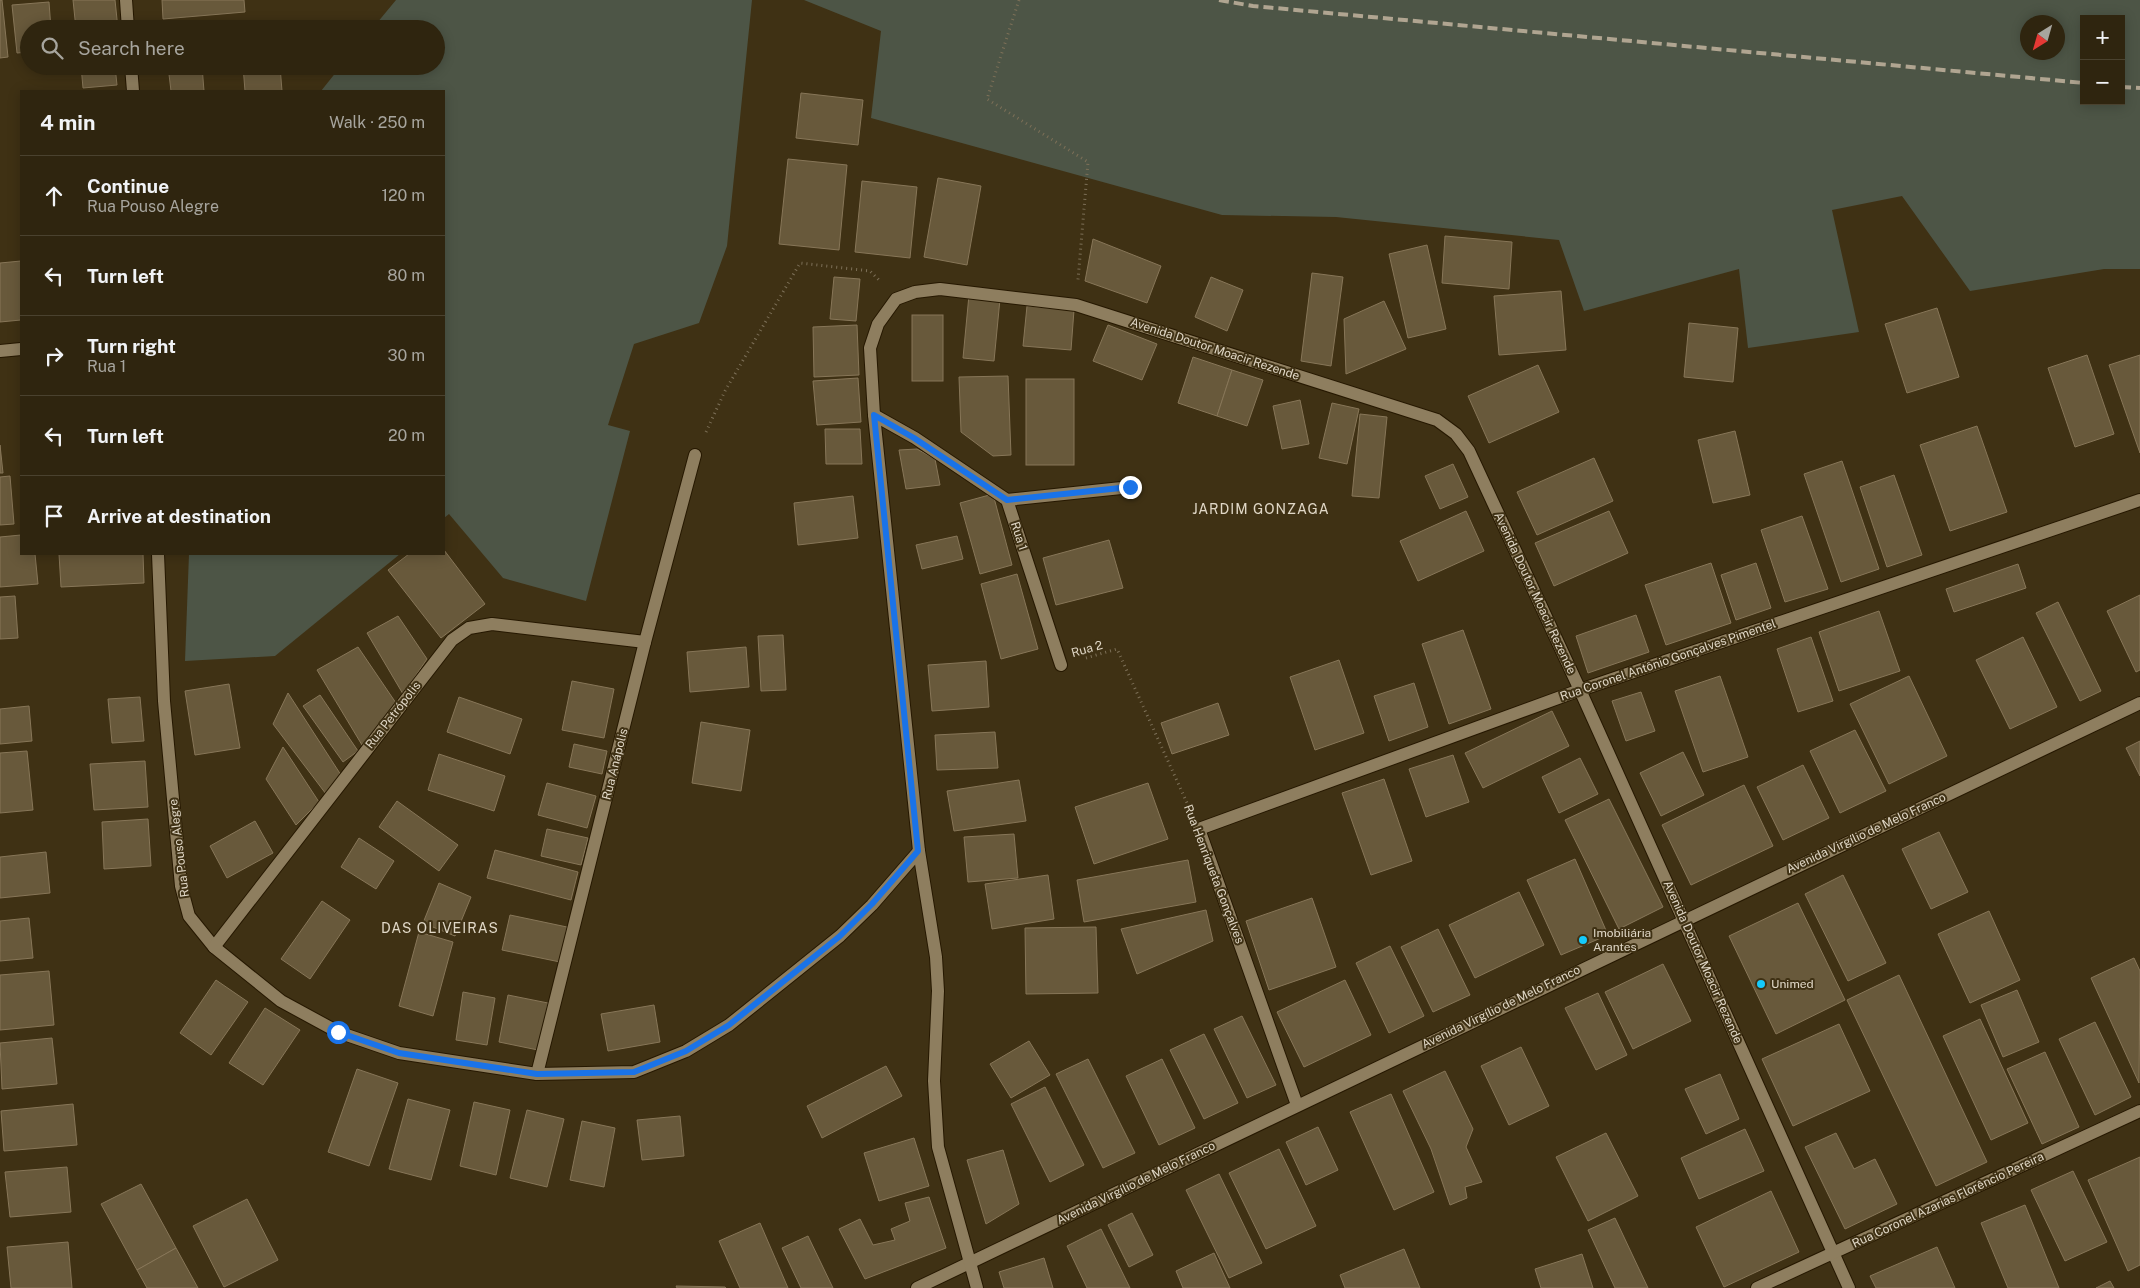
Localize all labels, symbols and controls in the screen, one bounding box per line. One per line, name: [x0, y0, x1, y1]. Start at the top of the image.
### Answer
north arrow: [2020, 15, 2065, 60]
map controls: [2080, 15, 2125, 105]
button: +: [2080, 15, 2125, 60]
search box: [20, 20, 445, 75]
icon: search: [38, 34, 66, 62]
text: Search here: [78, 37, 185, 59]
button: −: [2080, 60, 2125, 105]
text: 4 min: [40, 110, 95, 135]
text: Walk · 250 m: [329, 113, 425, 132]
text: Continue: [87, 175, 169, 197]
icon: ahead: [40, 182, 68, 210]
text: 120 m: [381, 186, 425, 205]
text: Rua Pouso Alegre: [87, 197, 219, 216]
icon: left: [40, 262, 68, 290]
text: Turn left: [87, 265, 164, 287]
text: 80 m: [387, 266, 425, 285]
street label: Avenida Doutor Moacir Rezende: [1129, 315, 1302, 383]
text: Turn right: [87, 335, 176, 357]
icon: right: [40, 342, 68, 370]
text: 30 m: [388, 346, 425, 365]
text: Rua 1: [87, 357, 126, 376]
icon: left: [40, 422, 68, 450]
text: Turn left: [87, 425, 164, 447]
text: 20 m: [388, 426, 425, 445]
route end: [1119, 476, 1142, 499]
district label: JARDIM GONZAGA: [1192, 501, 1330, 517]
icon: arrive: [40, 502, 68, 530]
text: Arrive at destination: [87, 505, 271, 527]
street label: Avenida Doutor Moacir Rezende: [1491, 510, 1579, 676]
street label: Rua 1: [1008, 520, 1030, 552]
street label: Rua Coronel Antônio Gonçalves Pimentel: [1558, 616, 1778, 704]
street label: Rua 2: [1070, 638, 1104, 660]
street label: Rua Petrópolis: [362, 679, 424, 751]
street label: Rua Anápolis: [599, 727, 631, 801]
street label: Avenida Virgílio de Melo Franco: [1784, 790, 1948, 876]
street label: Rua Pouso Alegre: [166, 798, 192, 898]
street label: Rua Henriqueta Gonçalves: [1181, 803, 1247, 945]
street label: Avenida Doutor Moacir Rezende: [1661, 878, 1745, 1046]
district label: DAS OLIVEIRAS: [381, 920, 499, 936]
place label: Imobiliária Arantes: [1593, 926, 1651, 954]
marker: Imobiliária Arantes: [1577, 934, 1589, 946]
street label: Avenida Virgílio de Melo Franco: [1420, 962, 1583, 1052]
place label: Unimed: [1771, 977, 1814, 991]
marker: Unimed: [1755, 978, 1767, 990]
route start: [327, 1021, 350, 1044]
street label: Avenida Virgílio de Melo Franco: [1055, 1138, 1218, 1228]
street label: Rua Coronel Azarias Florêncio Pereira: [1850, 1149, 2046, 1251]

